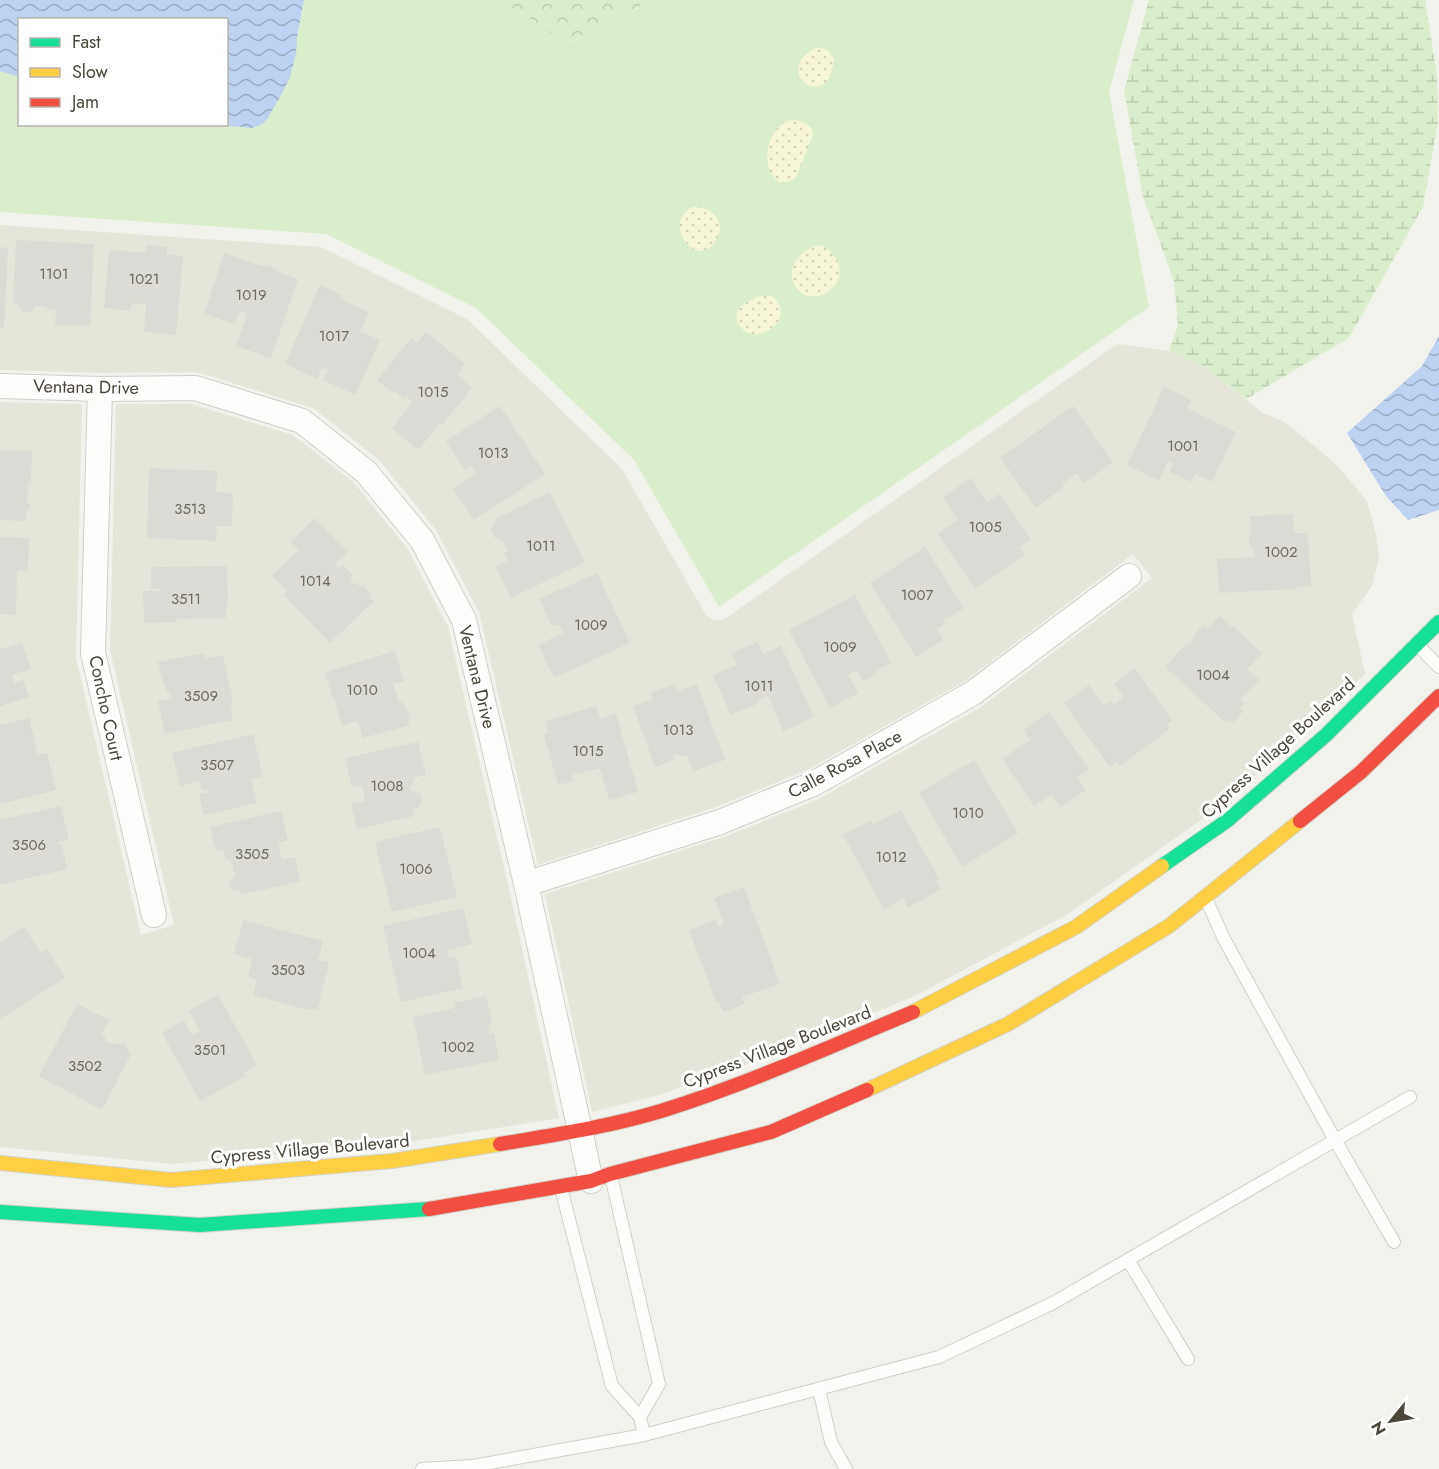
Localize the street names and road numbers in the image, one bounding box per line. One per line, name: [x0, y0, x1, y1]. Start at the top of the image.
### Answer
street label: Ventana Drive: [33, 373, 139, 401]
street label: Ventana Drive: [452, 623, 502, 731]
street label: Concho Court: [82, 653, 130, 764]
street label: Cypress Village Boulevard: [1195, 672, 1361, 824]
street label: Calle Rosa Place: [783, 723, 907, 805]
street label: Cypress Village Boulevard: [679, 999, 875, 1095]
street label: Cypress Village Boulevard: [209, 1127, 411, 1171]

